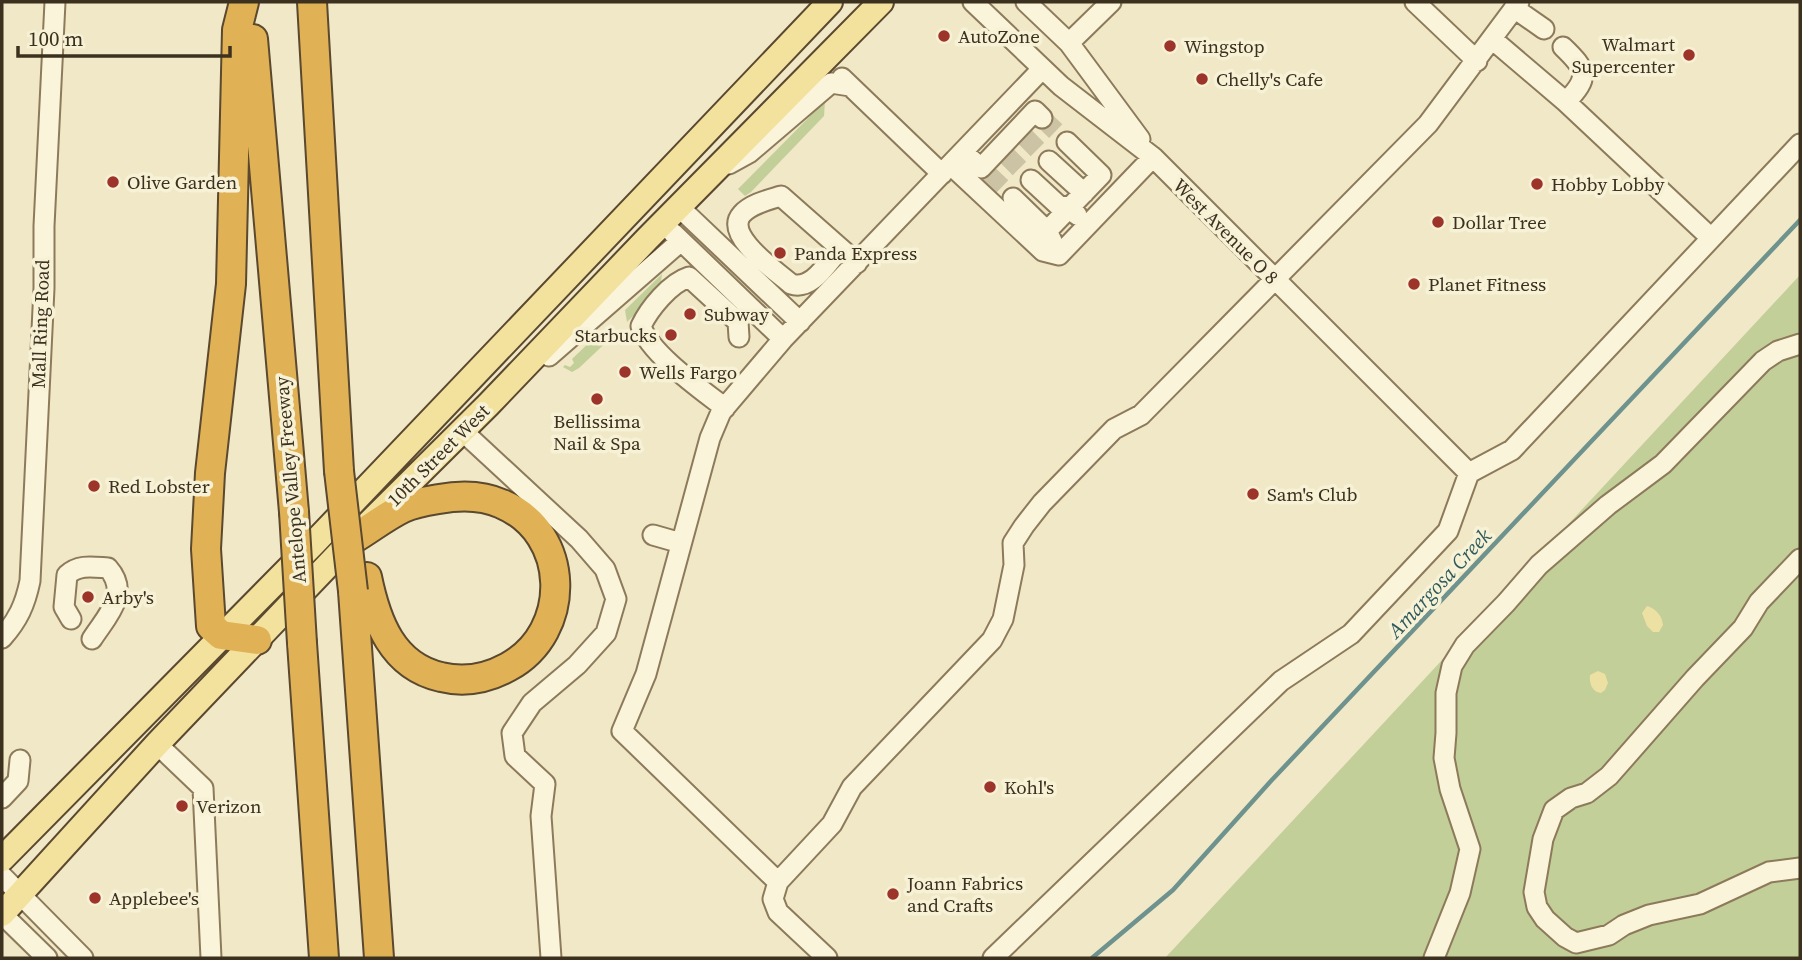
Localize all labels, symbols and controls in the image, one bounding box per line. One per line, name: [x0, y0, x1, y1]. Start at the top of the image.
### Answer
scale bar: [18, 14, 229, 58]
place label: AutoZone: [958, 23, 1040, 49]
text: 100 m: [28, 24, 83, 53]
marker: AutoZone: [936, 28, 952, 44]
place label: Walmart Supercenter: [1572, 31, 1676, 79]
place label: Wingstop: [1184, 33, 1265, 59]
marker: Wingstop: [1162, 38, 1178, 54]
marker: Walmart Supercenter: [1681, 47, 1697, 63]
place label: Chelly's Cafe: [1216, 66, 1323, 92]
marker: Chelly's Cafe: [1194, 71, 1210, 87]
place label: Olive Garden: [127, 169, 237, 195]
place label: Hobby Lobby: [1551, 171, 1665, 197]
street label: West Avenue O 8: [1167, 172, 1285, 290]
marker: Olive Garden: [105, 174, 121, 190]
marker: Hobby Lobby: [1529, 176, 1545, 192]
place label: Dollar Tree: [1452, 209, 1547, 235]
marker: Dollar Tree: [1430, 214, 1446, 230]
place label: Panda Express: [794, 240, 917, 266]
marker: Panda Express: [772, 245, 788, 261]
street label: Mall Ring Road: [25, 259, 55, 389]
place label: Planet Fitness: [1428, 271, 1546, 297]
marker: Planet Fitness: [1406, 276, 1422, 292]
place label: Subway: [704, 301, 769, 327]
marker: Subway: [682, 306, 698, 322]
place label: Starbucks: [575, 322, 657, 348]
marker: Starbucks: [663, 327, 679, 343]
place label: Wells Fargo: [639, 359, 737, 385]
marker: Wells Fargo: [617, 364, 633, 380]
street label: Antelope Valley Freeway: [268, 375, 312, 584]
marker: Bellissima Nail & Spa: [589, 391, 605, 407]
street label: 10th Street West: [381, 397, 496, 512]
place label: Bellissima Nail & Spa: [553, 408, 641, 456]
place label: Red Lobster: [108, 473, 210, 499]
marker: Red Lobster: [86, 478, 102, 494]
place label: Sam's Club: [1267, 481, 1358, 507]
marker: Sam's Club: [1245, 486, 1261, 502]
water label: Amargosa Creek: [1380, 522, 1498, 645]
place label: Arby's: [102, 584, 154, 610]
marker: Arby's: [80, 589, 96, 605]
place label: Kohl's: [1004, 774, 1054, 800]
marker: Kohl's: [982, 779, 998, 795]
place label: Verizon: [196, 793, 261, 819]
marker: Verizon: [174, 798, 190, 814]
place label: Joann Fabrics and Crafts: [906, 870, 1023, 918]
place label: Applebee's: [109, 885, 199, 911]
marker: Joann Fabrics and Crafts: [885, 886, 901, 902]
marker: Applebee's: [87, 890, 103, 906]

